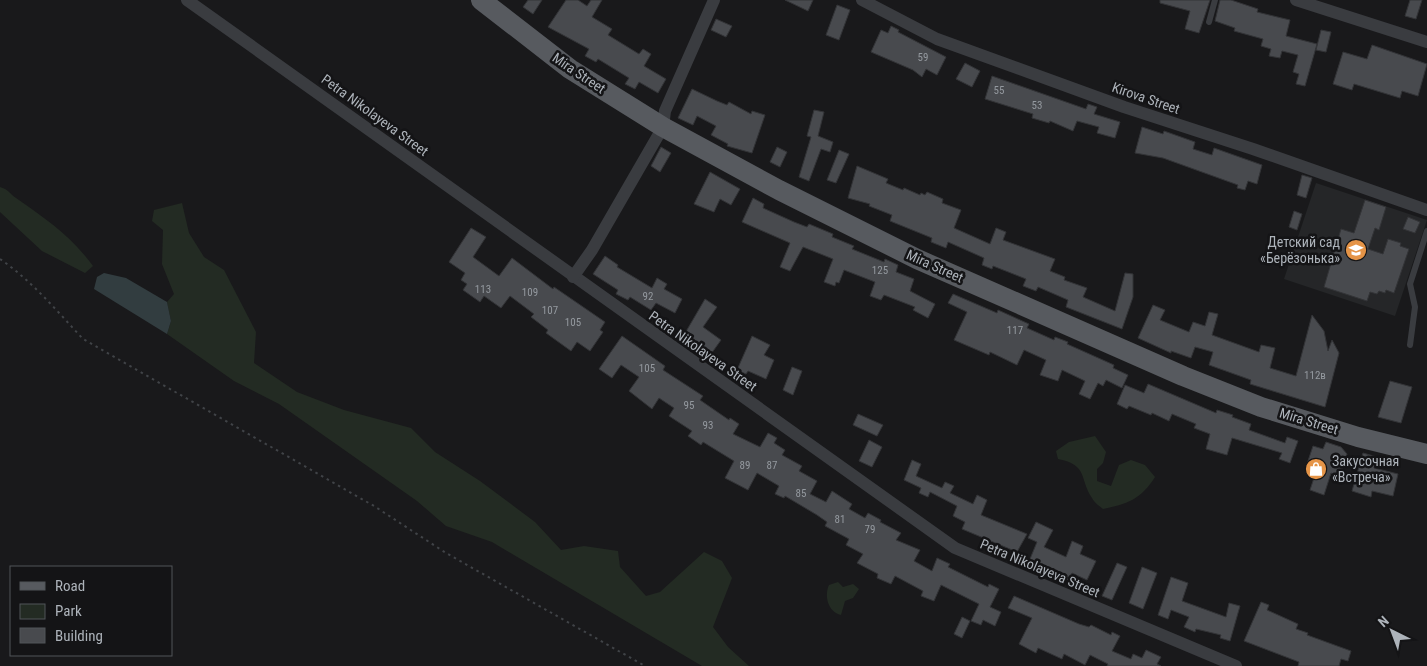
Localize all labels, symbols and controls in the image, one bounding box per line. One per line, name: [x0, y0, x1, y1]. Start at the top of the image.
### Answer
street label: Mira Street: [549, 49, 609, 97]
house number: 59: [918, 51, 928, 64]
street label: Petra Nikolayeva Street: [318, 71, 432, 159]
street label: Kirova Street: [1110, 79, 1182, 117]
house number: 55: [994, 84, 1004, 97]
house number: 53: [1032, 99, 1042, 112]
place label: Детский сад «Берёзонька»: [1260, 234, 1340, 266]
school or university icon: Детский сад «Берёзонька»: [1344, 238, 1368, 262]
street label: Mira Street: [904, 246, 966, 286]
house number: 125: [872, 264, 888, 277]
house number: 113: [475, 283, 491, 296]
house number: 109: [522, 286, 538, 299]
house number: 92: [643, 290, 653, 303]
house number: 107: [542, 304, 558, 317]
street label: Petra Nikolayeva Street: [646, 308, 760, 394]
house number: 105: [565, 316, 581, 329]
house number: 117: [1007, 324, 1023, 337]
house number: 105: [639, 362, 655, 375]
house number: 112в: [1304, 369, 1326, 382]
house number: 95: [684, 399, 694, 412]
street label: Mira Street: [1278, 405, 1340, 437]
house number: 93: [703, 419, 713, 432]
place label: Закусочная «Встреча»: [1332, 453, 1399, 485]
shop icon: Закусочная «Встреча»: [1304, 457, 1328, 481]
house number: 89: [740, 459, 750, 472]
house number: 87: [767, 459, 777, 472]
house number: 85: [796, 487, 806, 500]
house number: 81: [835, 513, 845, 526]
house number: 79: [865, 523, 875, 536]
street label: Petra Nikolayeva Street: [978, 536, 1102, 600]
legend: [10, 566, 172, 656]
text: Road: [55, 577, 85, 595]
text: Park: [55, 602, 82, 620]
north arrow: [1367, 606, 1417, 656]
text: N: [1375, 613, 1392, 630]
text: Building: [55, 627, 103, 645]

